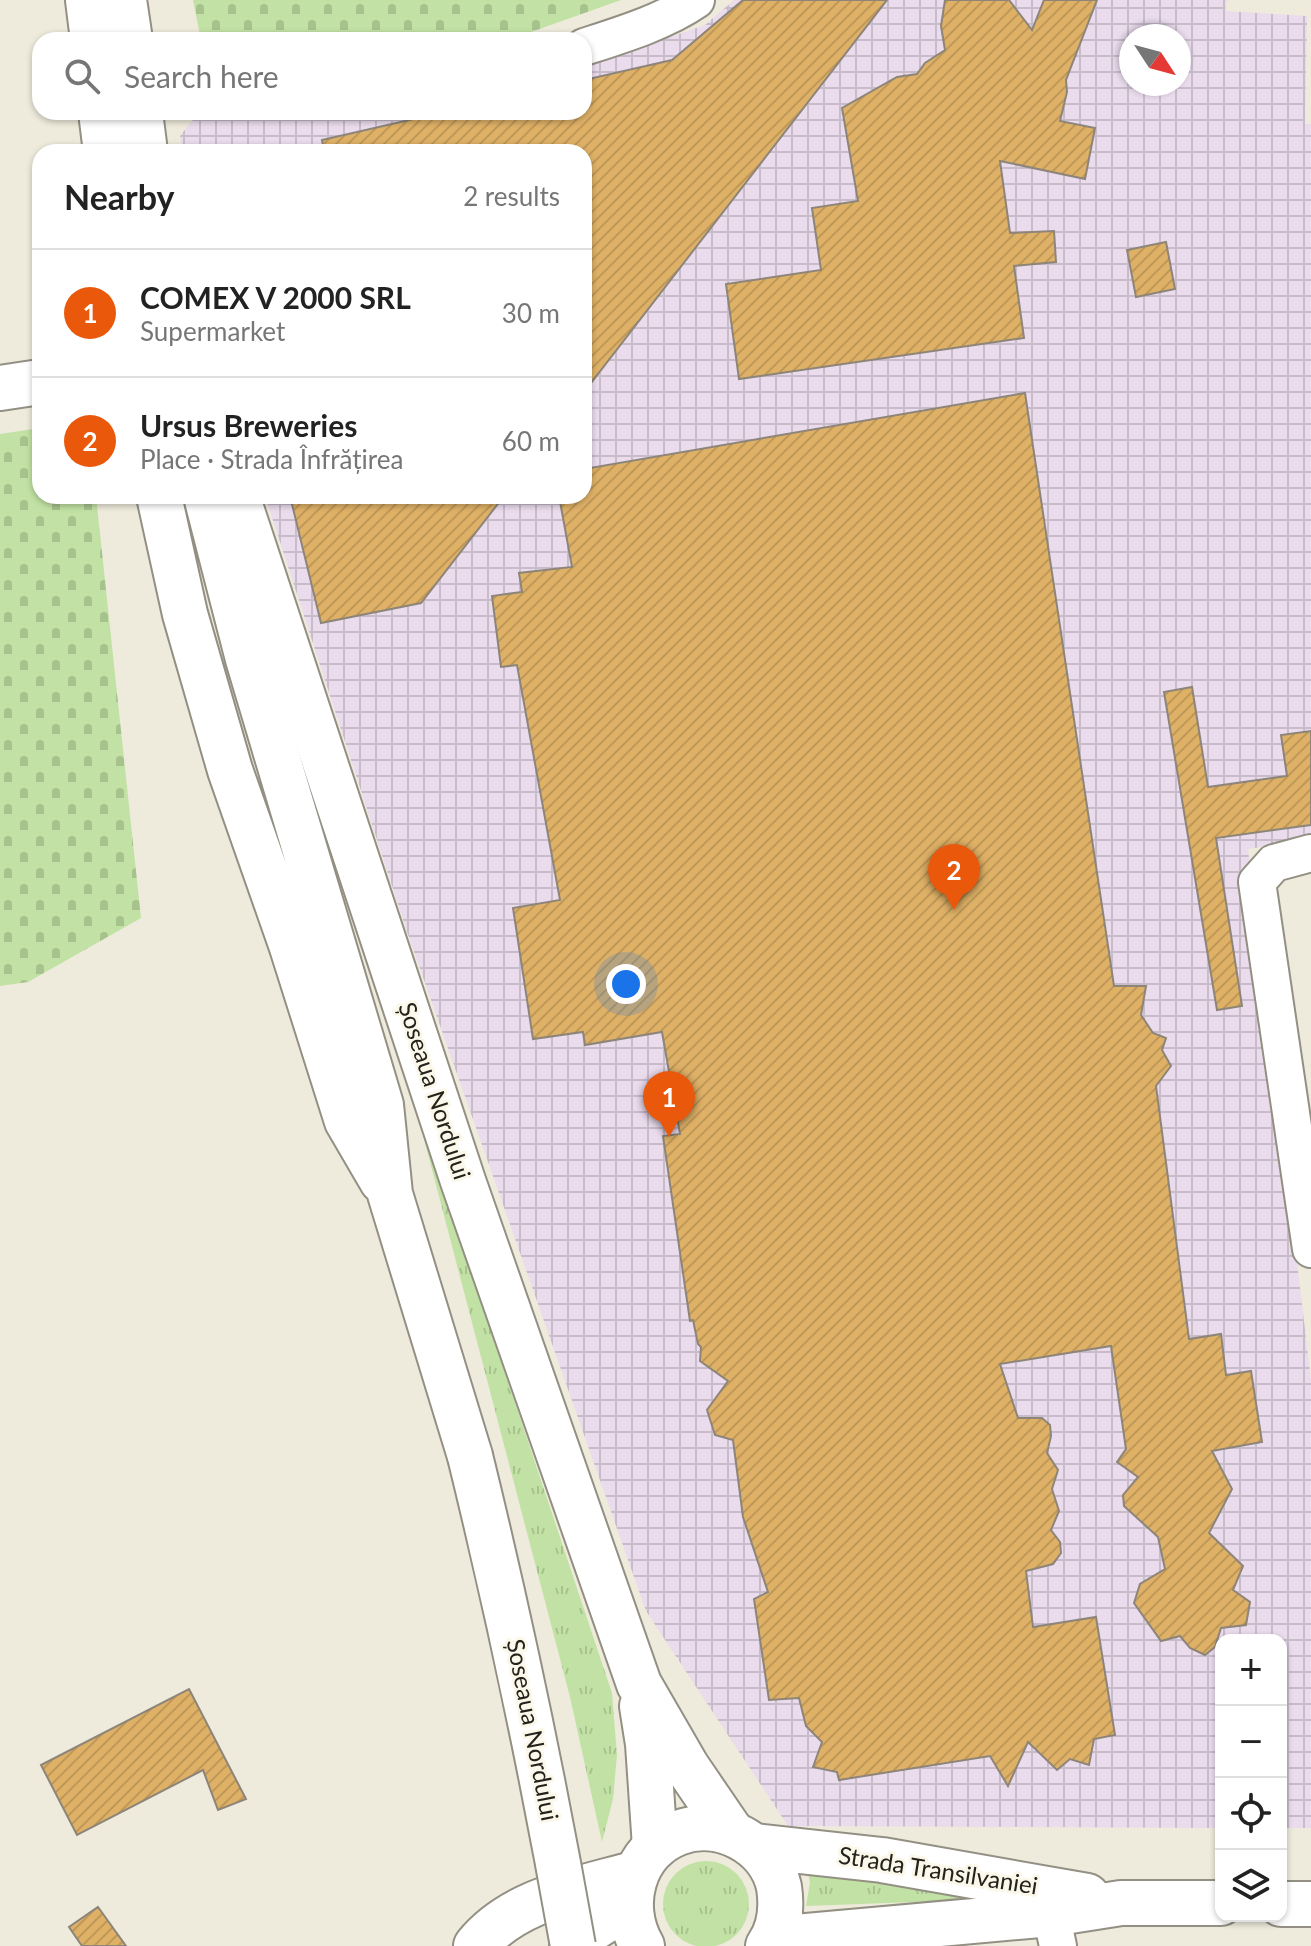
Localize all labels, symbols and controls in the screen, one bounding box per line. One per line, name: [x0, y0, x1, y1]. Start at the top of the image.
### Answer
north arrow: [1119, 24, 1191, 96]
search box: [32, 32, 592, 120]
icon: search: [60, 54, 104, 98]
text: Search here: [124, 58, 279, 94]
text: Nearby: [64, 176, 175, 217]
text: 2 results: [463, 180, 560, 212]
text: COMEX V 2000 SRL: [140, 279, 411, 315]
text: 1: [82, 297, 98, 329]
text: 30 m: [502, 297, 560, 329]
text: Supermarket: [140, 315, 285, 347]
text: Ursus Breweries: [140, 407, 357, 443]
text: 2: [82, 425, 98, 457]
text: 60 m: [502, 425, 560, 457]
text: Place · Strada Înfrățirea: [140, 443, 403, 475]
pin: 2: [928, 844, 980, 910]
your location: [606, 964, 646, 1004]
street label: Șoseaua Nordului: [393, 998, 478, 1183]
pin: 1: [643, 1071, 695, 1137]
map controls: [1215, 1634, 1287, 1922]
button: +: [1215, 1634, 1287, 1706]
street label: Șoseaua Nordului: [502, 1636, 565, 1823]
button: −: [1215, 1706, 1287, 1778]
button: locate: [1215, 1778, 1287, 1850]
street label: Strada Transilvaniei: [837, 1839, 1040, 1900]
button: layers: [1215, 1850, 1287, 1922]

